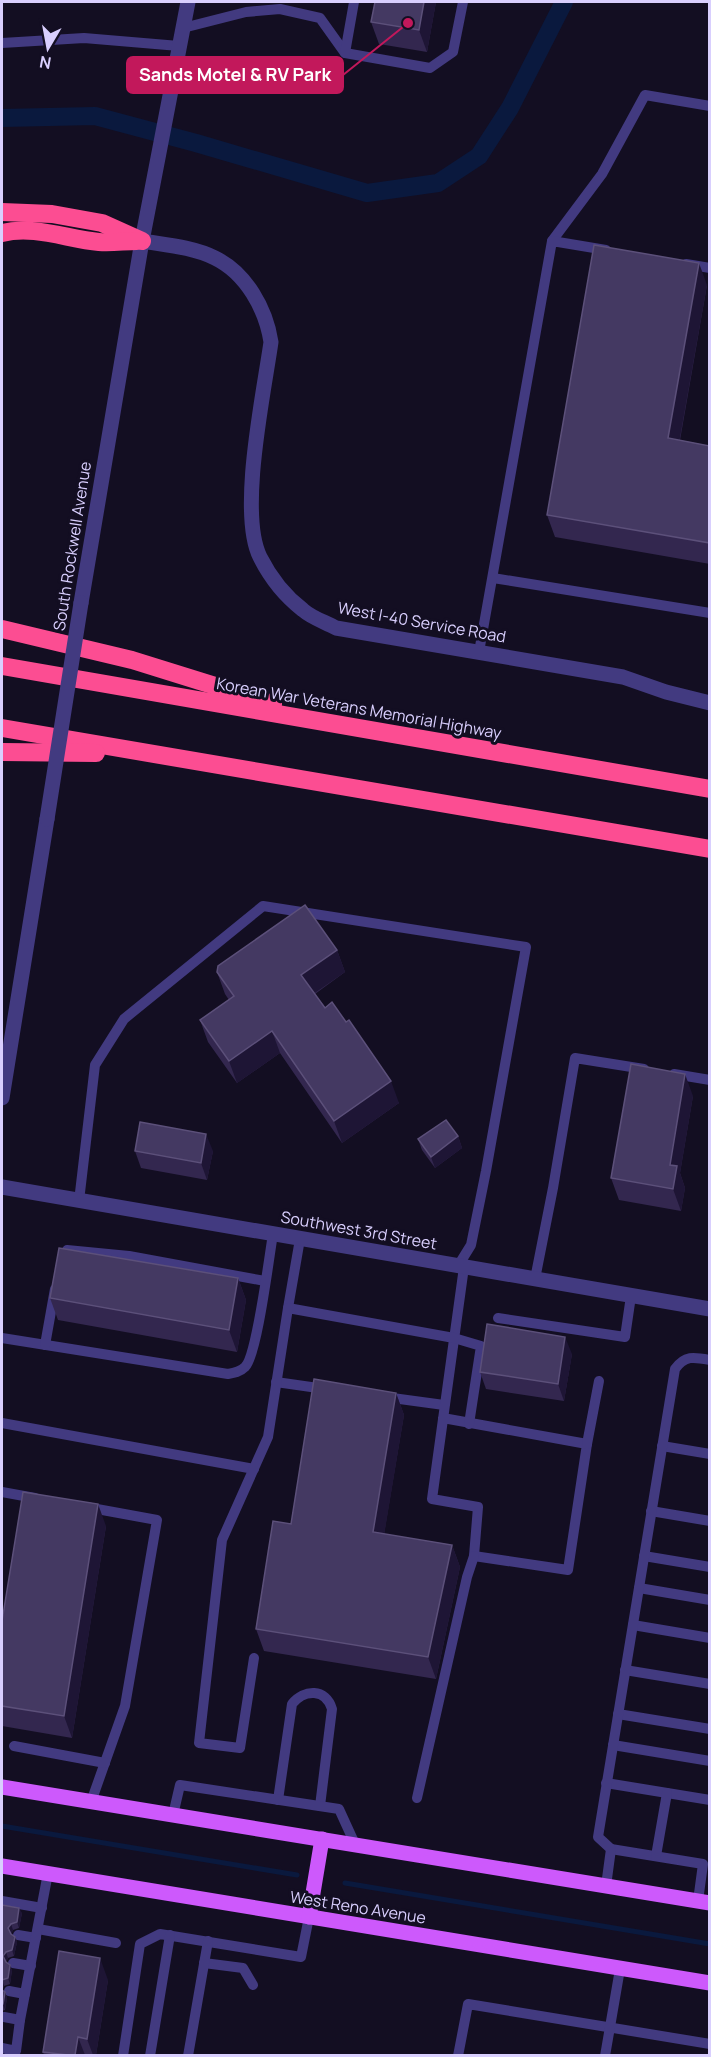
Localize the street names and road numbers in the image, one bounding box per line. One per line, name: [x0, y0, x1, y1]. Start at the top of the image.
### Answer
street label: South Rockwell Avenue: [48, 460, 96, 632]
street label: West I-40 Service Road: [336, 596, 508, 648]
street label: Korean War Veterans Memorial Highway: [215, 672, 504, 744]
street label: Southwest 3rd Street: [279, 1205, 439, 1255]
street label: West Reno Avenue: [288, 1885, 428, 1929]

